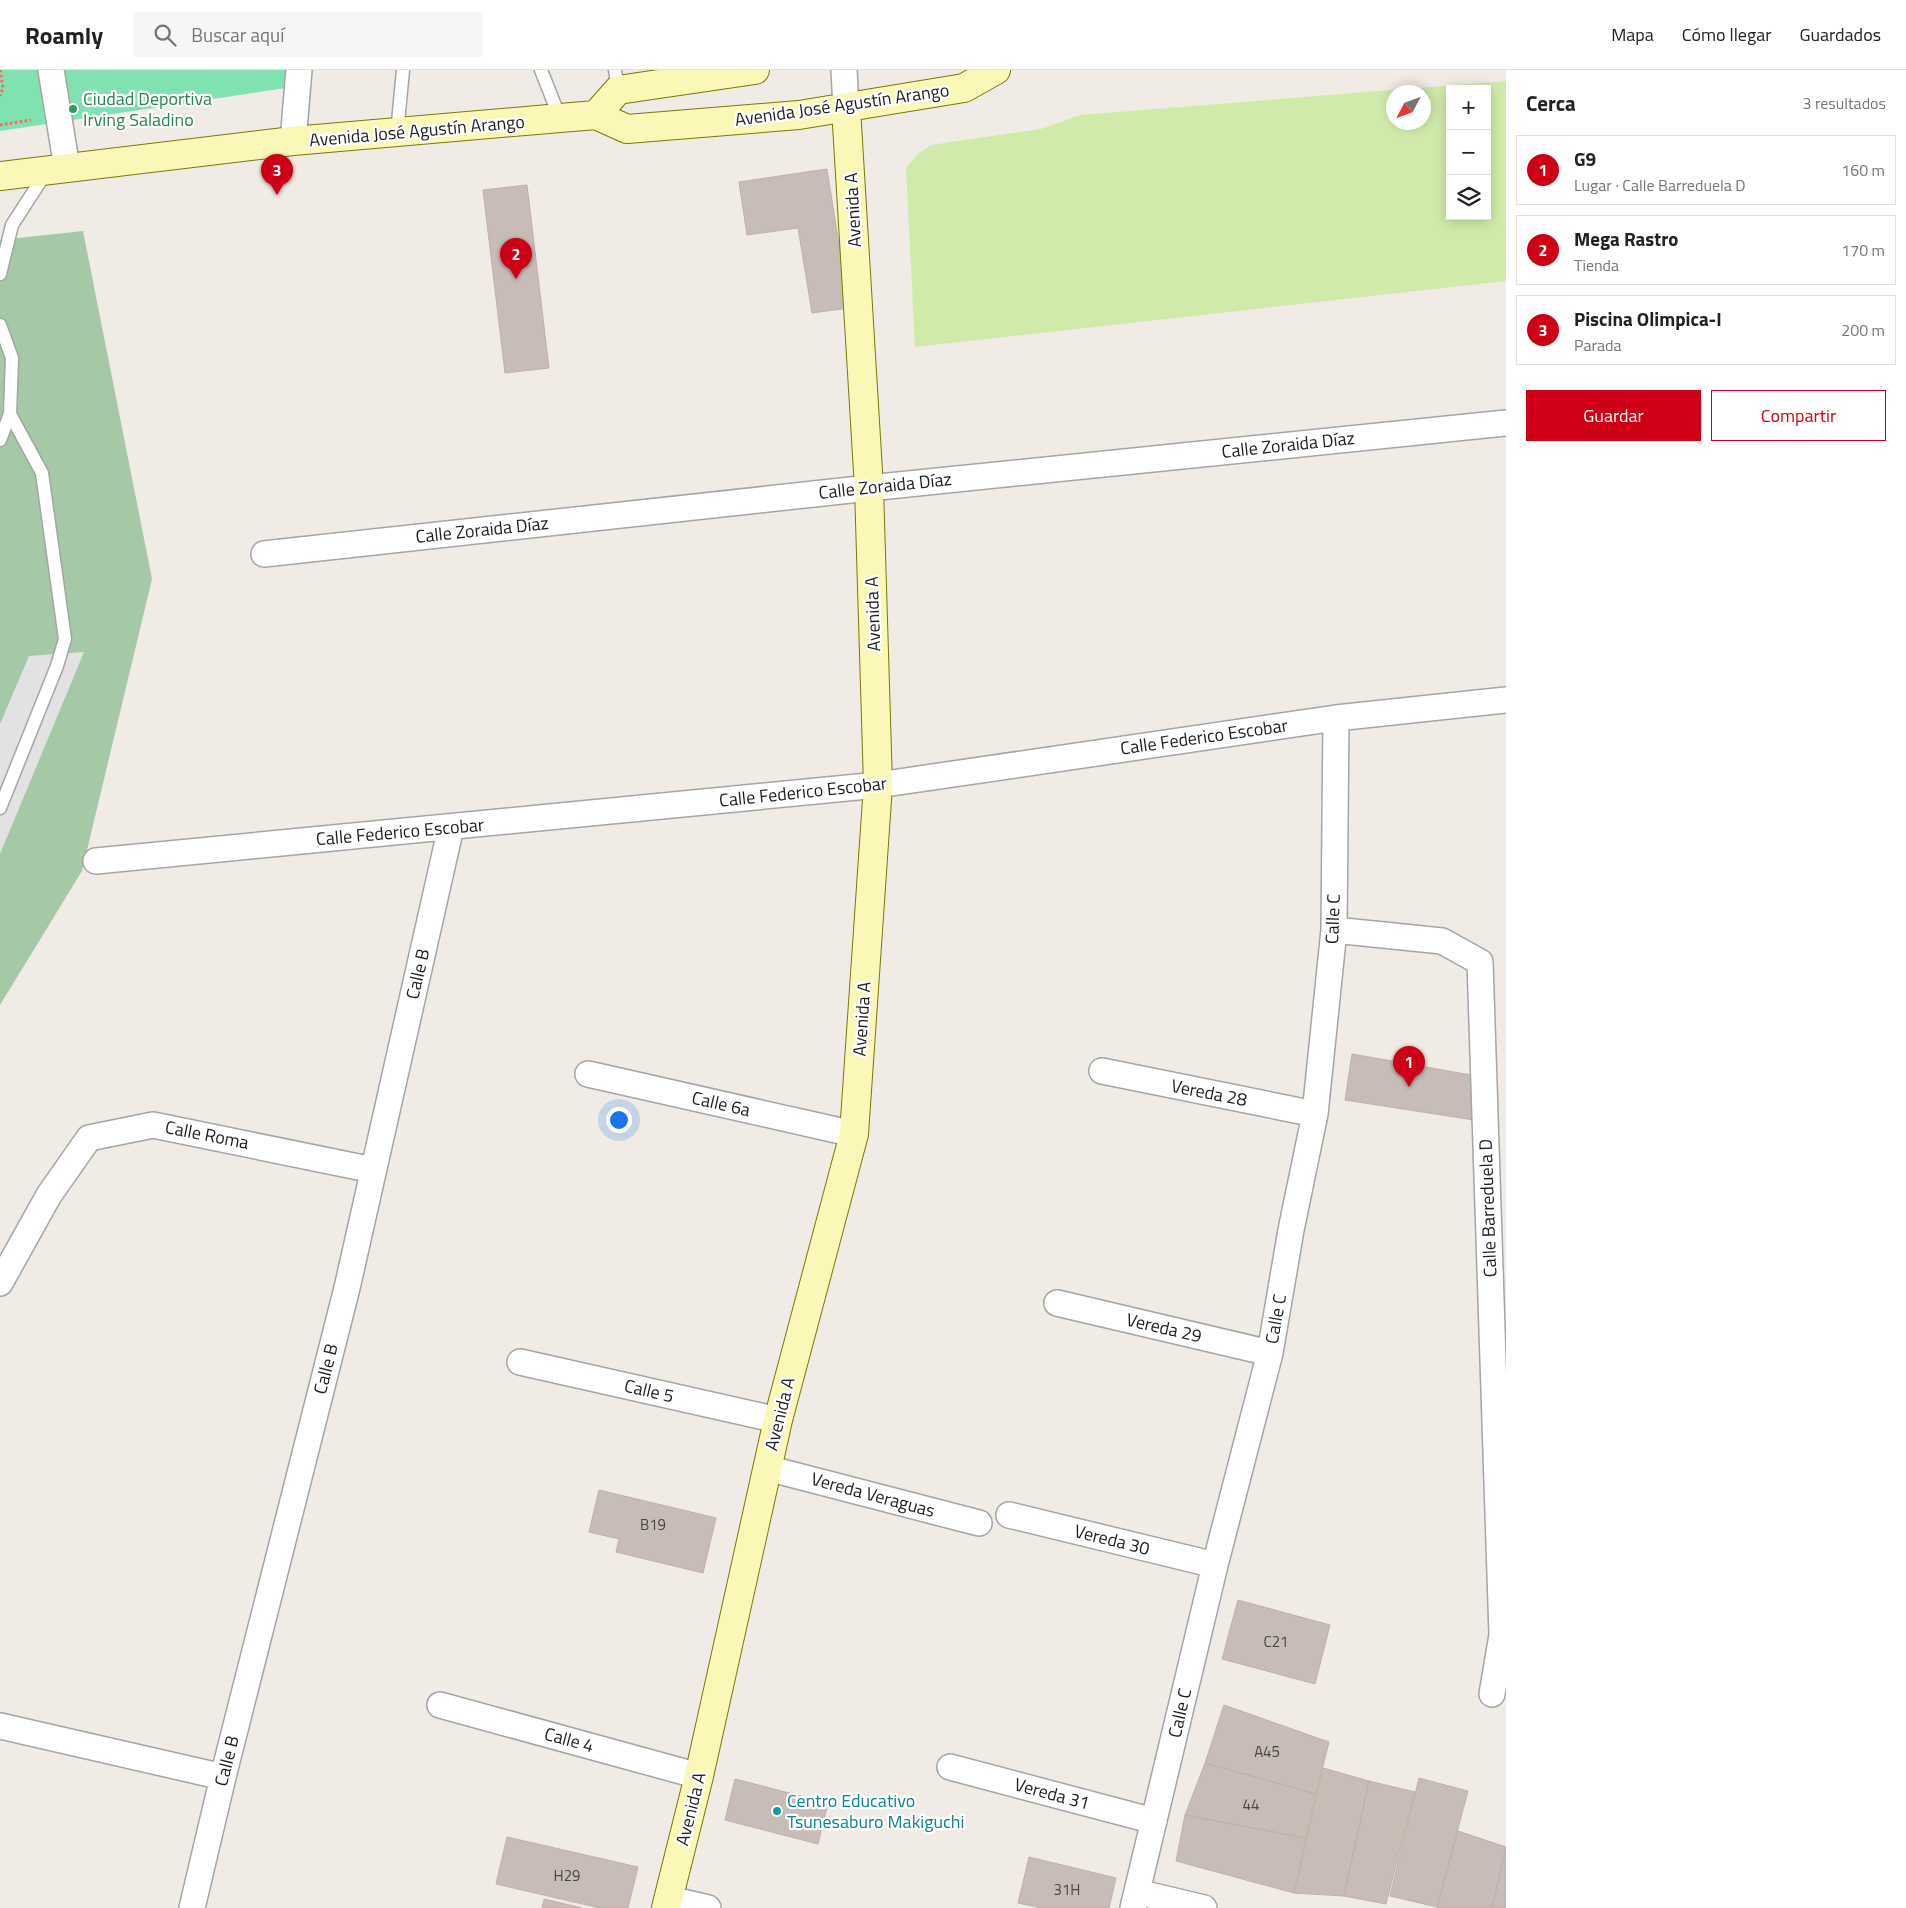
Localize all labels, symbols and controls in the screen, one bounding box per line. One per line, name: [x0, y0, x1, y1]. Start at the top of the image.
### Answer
search box: [133, 12, 483, 57]
text: Roamly: [25, 17, 103, 53]
text: Buscar aquí: [191, 20, 284, 49]
icon: search: [151, 21, 179, 49]
text: Mapa: [1611, 21, 1654, 48]
text: Cómo llegar: [1682, 21, 1771, 48]
text: Guardados: [1799, 21, 1881, 48]
street label: Avenida José Agustín Arango: [733, 76, 951, 133]
place label: Ciudad Deportiva Irving Saladino: [83, 85, 212, 133]
north arrow: [1386, 85, 1431, 130]
map controls: [1446, 85, 1491, 220]
button: +: [1446, 85, 1491, 130]
text: Cerca: [1526, 87, 1576, 119]
text: 3 resultados: [1802, 91, 1886, 115]
marker: Ciudad Deportiva Irving Saladino: [67, 103, 79, 115]
street label: Avenida José Agustín Arango: [308, 108, 526, 153]
button: −: [1446, 130, 1491, 175]
text: G9: [1574, 144, 1596, 173]
pin: 3: [261, 154, 293, 195]
text: 1: [1539, 158, 1547, 182]
text: 160 m: [1841, 158, 1885, 182]
street label: Avenida A: [837, 172, 868, 248]
text: Lugar · Calle Barreduela D: [1574, 173, 1746, 197]
button: layers: [1446, 175, 1491, 220]
text: Mega Rastro: [1574, 224, 1678, 253]
pin: 2: [500, 238, 532, 279]
text: 2: [1539, 238, 1547, 262]
text: 170 m: [1841, 238, 1885, 262]
text: Tienda: [1574, 253, 1619, 277]
text: Piscina Olimpica-I: [1574, 304, 1722, 333]
text: 3: [1539, 318, 1547, 342]
text: 200 m: [1841, 318, 1885, 342]
text: Parada: [1574, 333, 1621, 357]
button: Guardar: [1526, 390, 1701, 441]
button: Compartir: [1711, 390, 1886, 441]
street label: Calle Zoraida Díaz: [1220, 424, 1356, 465]
street label: Calle Zoraida Díaz: [817, 465, 953, 506]
street label: Calle Zoraida Díaz: [414, 509, 550, 550]
street label: Avenida A: [858, 576, 887, 652]
street label: Calle Federico Escobar: [1119, 711, 1289, 762]
street label: Calle Federico Escobar: [718, 769, 888, 814]
street label: Calle Federico Escobar: [315, 811, 485, 852]
street label: Calle C: [1318, 893, 1347, 944]
street label: Calle B: [399, 946, 436, 1002]
street label: Avenida A: [845, 980, 878, 1057]
pin: 1: [1393, 1046, 1425, 1087]
street label: Vereda 28: [1169, 1072, 1249, 1113]
street label: Calle 6a: [689, 1084, 753, 1123]
your location: [606, 1107, 632, 1133]
street label: Calle Roma: [163, 1113, 251, 1156]
street label: Calle Barreduela D: [1472, 1138, 1503, 1278]
street label: Calle C: [1258, 1292, 1293, 1346]
street label: Vereda 29: [1124, 1306, 1205, 1349]
street label: Calle B: [306, 1341, 345, 1397]
street label: Calle 5: [622, 1372, 677, 1409]
street label: Avenida A: [757, 1374, 802, 1453]
street label: Vereda Veraguas: [808, 1465, 938, 1524]
house number: B19: [640, 1513, 666, 1536]
street label: Vereda 30: [1072, 1517, 1153, 1562]
house number: C21: [1264, 1630, 1288, 1653]
street label: Calle C: [1161, 1685, 1198, 1740]
street label: Calle 4: [541, 1720, 597, 1759]
street label: Calle B: [207, 1733, 246, 1789]
house number: A45: [1254, 1740, 1280, 1763]
street label: Avenida A: [668, 1769, 713, 1848]
street label: Vereda 31: [1012, 1771, 1093, 1816]
place label: Centro Educativo Tsunesaburo Makiguchi: [787, 1787, 964, 1835]
house number: 44: [1243, 1793, 1259, 1816]
marker: Centro Educativo Tsunesaburo Makiguchi: [771, 1805, 783, 1817]
house number: H29: [554, 1864, 580, 1887]
house number: 31H: [1054, 1878, 1080, 1901]

